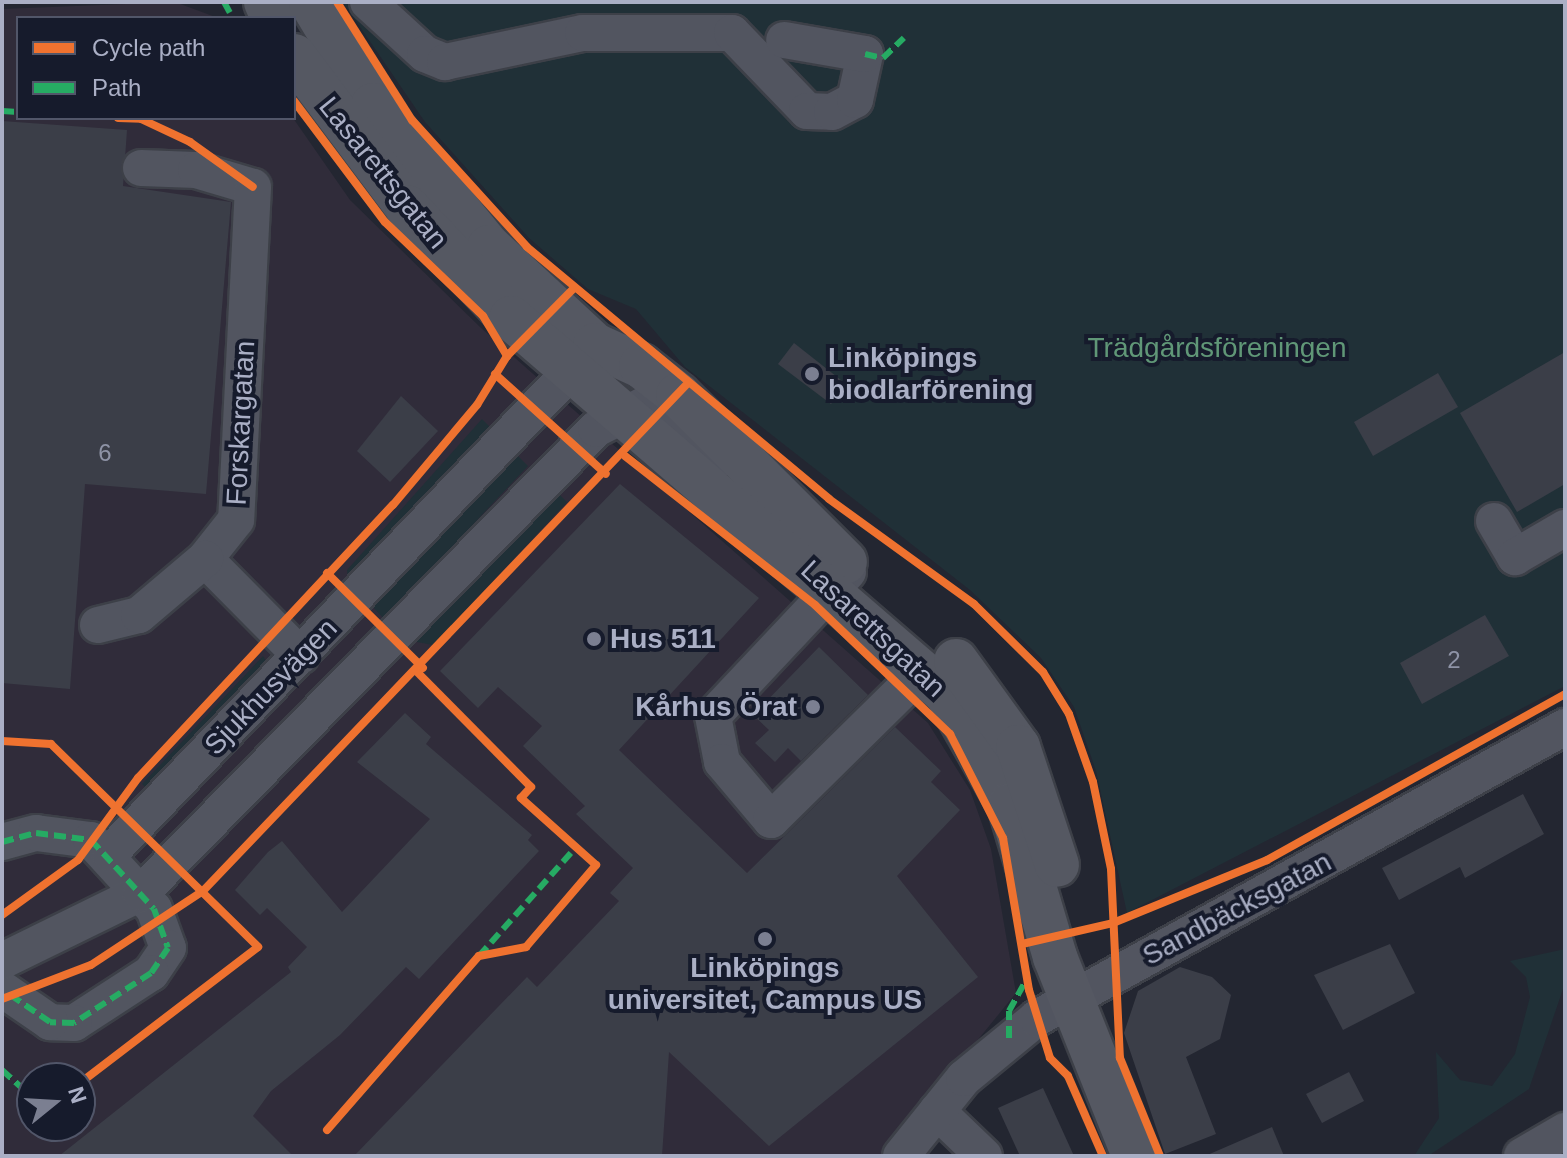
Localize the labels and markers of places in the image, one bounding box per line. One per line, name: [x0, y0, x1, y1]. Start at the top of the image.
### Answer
place label: Linköpings biodlarförening: [828, 341, 1033, 407]
marker: Linköpings biodlarförening: [803, 365, 821, 383]
place label: Hus 511: [610, 622, 716, 656]
marker: Hus 511: [585, 630, 603, 648]
place label: Kårhus Örat: [635, 690, 797, 724]
marker: Kårhus Örat: [804, 698, 822, 716]
marker: Linköpings universitet, Campus US: [756, 930, 774, 948]
place label: Linköpings universitet, Campus US: [608, 951, 922, 1017]

